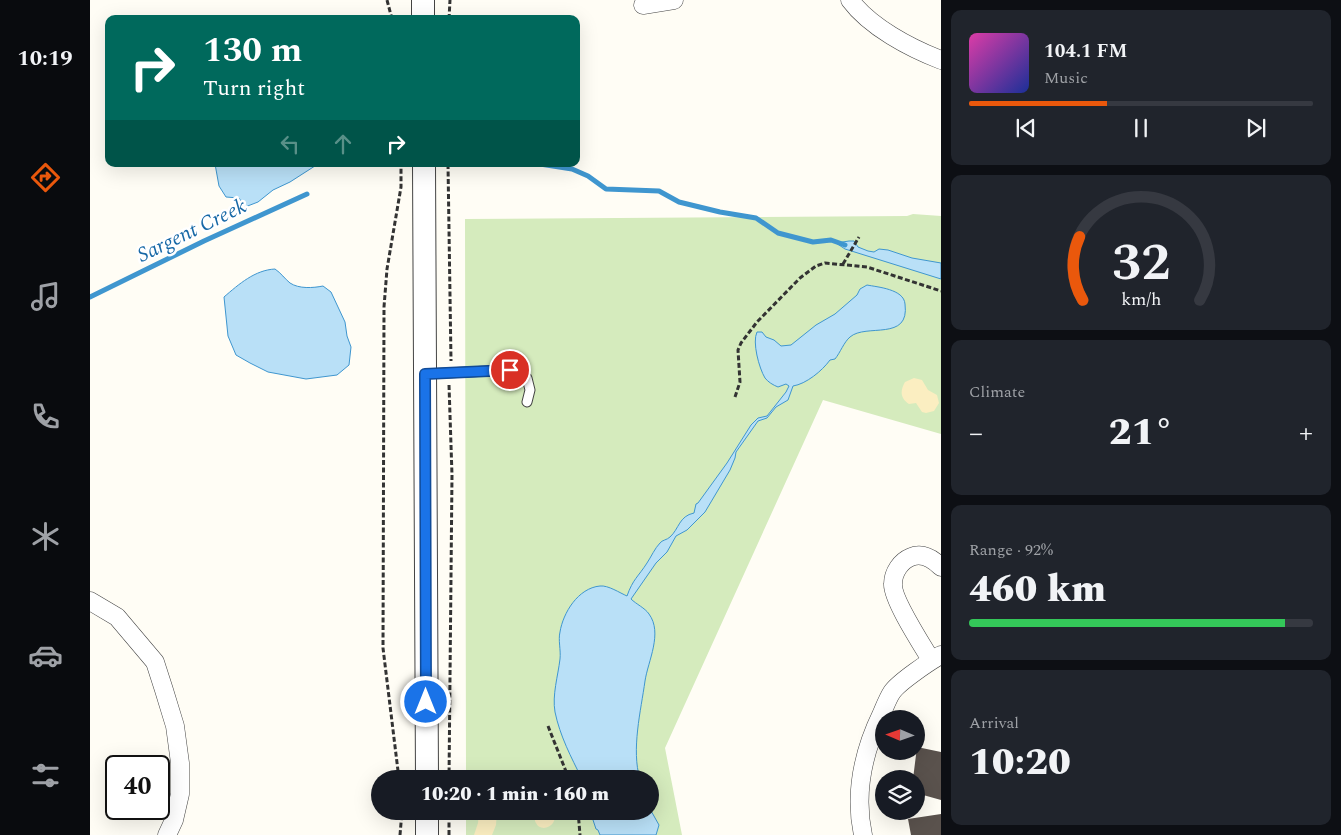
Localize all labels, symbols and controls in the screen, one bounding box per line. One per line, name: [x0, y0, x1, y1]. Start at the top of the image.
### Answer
text: 130 m: [203, 24, 302, 77]
icon: right: [120, 35, 185, 100]
text: 104.1 FM: [1044, 37, 1127, 66]
text: 10:19: [17, 42, 73, 75]
text: Music: [1044, 66, 1088, 90]
text: Turn right: [203, 72, 305, 105]
icon: previous: [1012, 114, 1040, 142]
icon: pause: [1127, 114, 1155, 142]
icon: next: [1242, 114, 1270, 142]
icon: left: [276, 130, 304, 158]
icon: ahead: [329, 130, 357, 158]
icon: right: [382, 130, 410, 158]
icon: directions: [28, 160, 63, 195]
water label: Sargent Creek: [132, 191, 252, 271]
text: 32: [1112, 224, 1170, 303]
icon: music: [28, 279, 63, 314]
text: km/h: [1121, 286, 1161, 313]
pin: [489, 349, 531, 391]
icon: arrive: [496, 356, 524, 384]
text: Climate: [969, 380, 1025, 404]
icon: phone: [28, 399, 63, 434]
text: 21°: [1109, 404, 1173, 462]
text: −: [969, 412, 983, 455]
text: +: [1299, 412, 1313, 455]
icon: climate: [28, 519, 63, 554]
text: Range · 92%: [969, 538, 1053, 562]
text: 460 km: [969, 561, 1106, 619]
icon: car: [28, 638, 63, 673]
position arrow: [399, 675, 451, 727]
north arrow: [875, 710, 925, 760]
map controls: [875, 710, 925, 820]
text: Arrival: [969, 711, 1019, 735]
text: 10:20: [969, 734, 1071, 792]
speed limit sign: 40: [105, 755, 170, 820]
icon: filters: [28, 758, 63, 793]
button: layers: [875, 770, 925, 820]
text: 10:20 · 1 min · 160 m: [421, 780, 609, 809]

